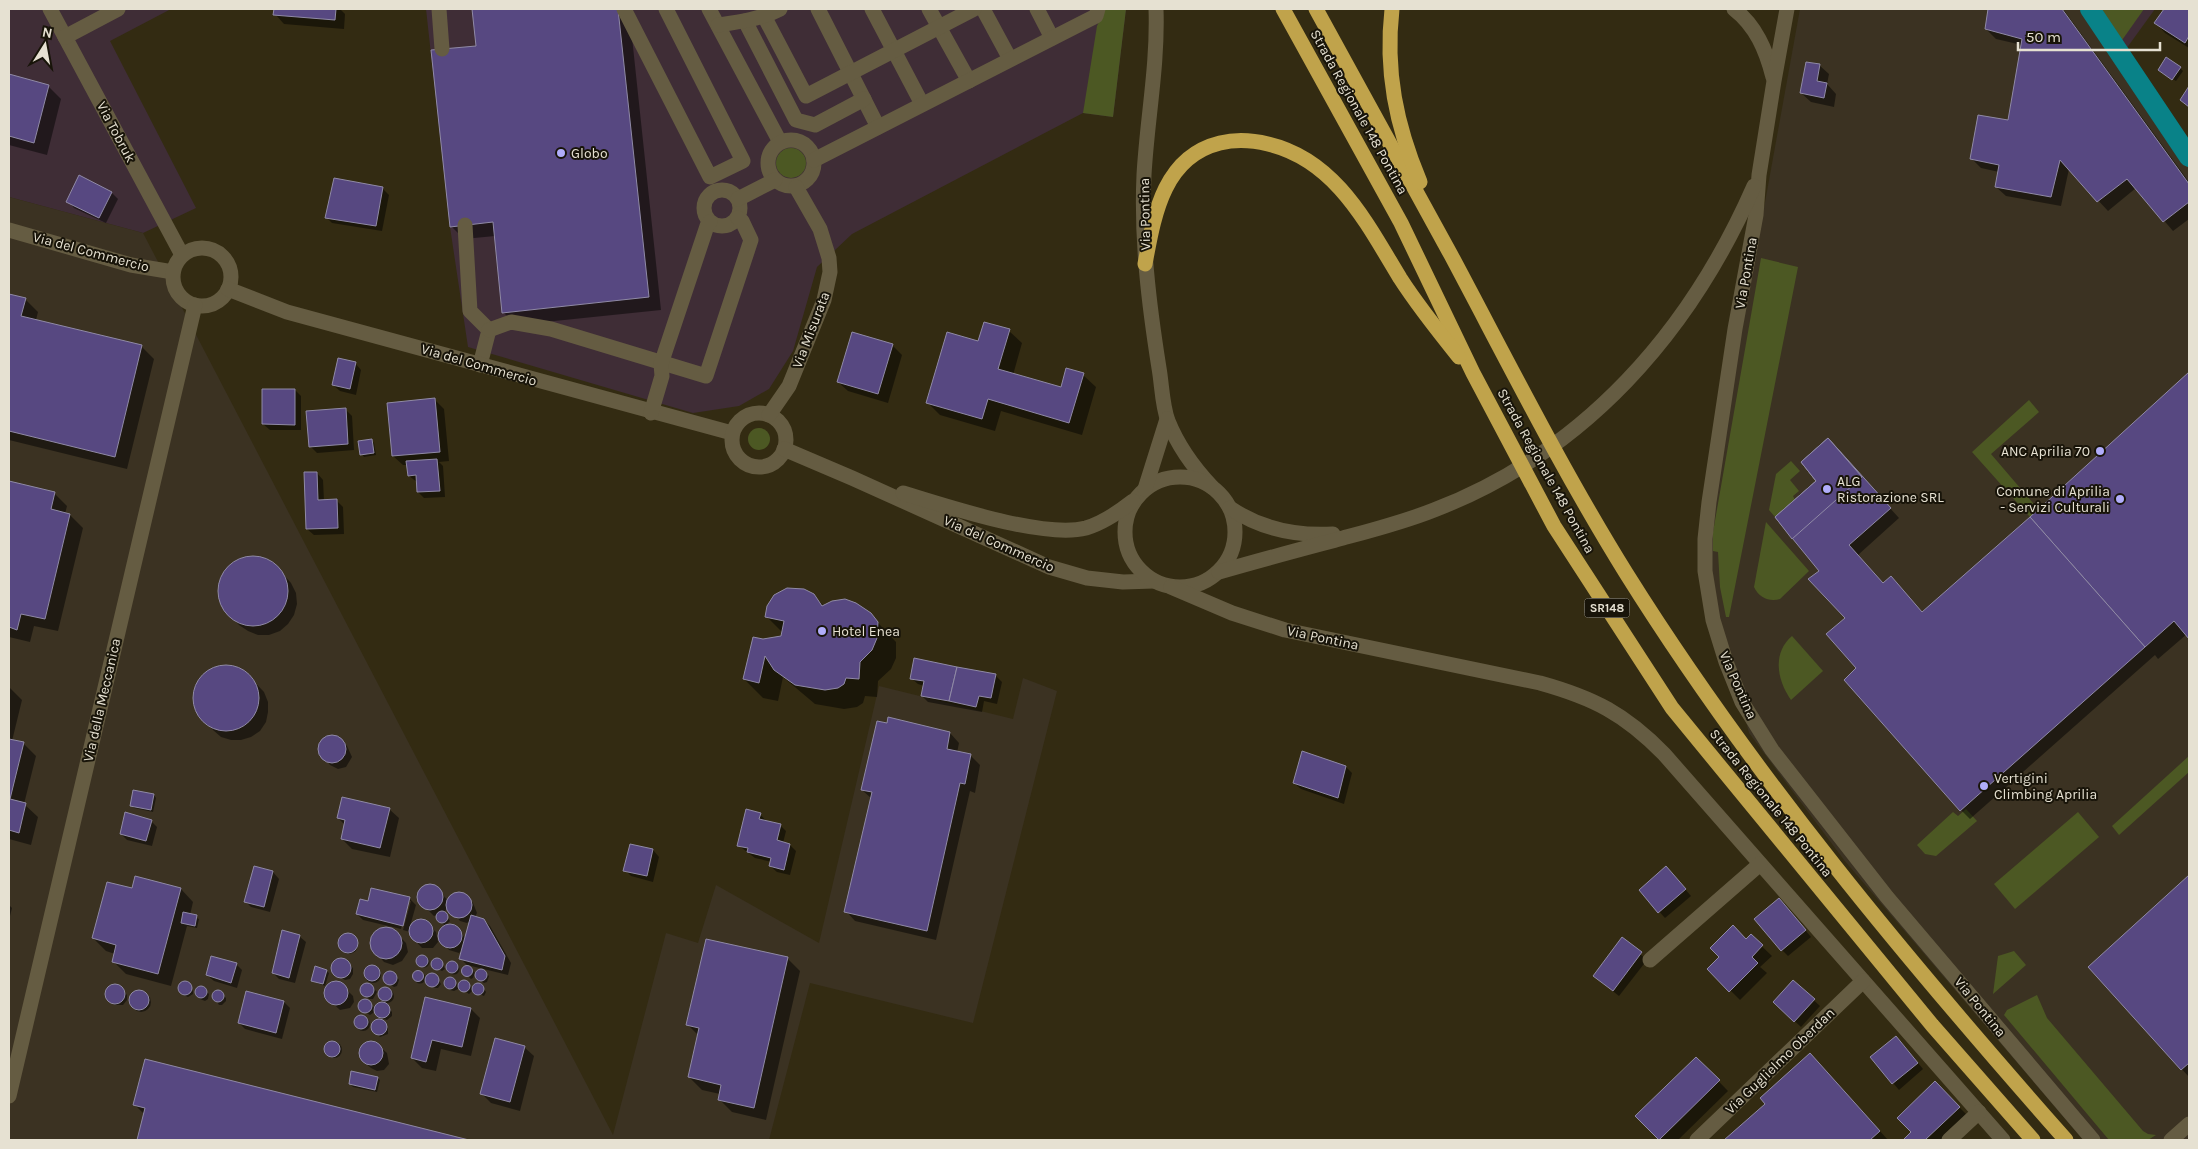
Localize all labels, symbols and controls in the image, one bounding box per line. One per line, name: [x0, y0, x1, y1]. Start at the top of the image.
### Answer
north arrow: [20, 20, 70, 70]
scale bar: [2018, 20, 2160, 52]
text: N: [41, 23, 54, 42]
street label: Strada Regionale 148 Pontina: [1307, 27, 1411, 197]
text: 50 m: [2026, 28, 2061, 46]
street label: Via Tobruk: [93, 99, 139, 165]
place label: Globo: [571, 145, 608, 162]
marker: Globo: [555, 147, 567, 159]
street label: Via Pontina: [1136, 178, 1154, 250]
street label: Via del Commercio: [31, 228, 151, 276]
street label: Via Pontina: [1731, 236, 1761, 310]
street label: Via Misurata: [789, 289, 833, 371]
street label: Via del Commercio: [419, 340, 539, 390]
street label: Strada Regionale 148 Pontina: [1494, 386, 1598, 556]
place label: ANC Aprilia 70: [2001, 443, 2090, 460]
marker: ANC Aprilia 70: [2094, 445, 2106, 457]
place label: ALG Ristorazione SRL: [1837, 473, 1944, 506]
marker: ALG Ristorazione SRL: [1821, 483, 1833, 495]
place label: Comune di Aprilia - Servizi Culturali: [1996, 483, 2110, 516]
marker: Comune di Aprilia - Servizi Culturali: [2114, 493, 2126, 505]
street label: Via del Commercio: [941, 512, 1057, 576]
road number: SR148: [1584, 598, 1630, 618]
street label: Via Pontina: [1286, 622, 1360, 654]
place label: Hotel Enea: [832, 623, 900, 640]
marker: Hotel Enea: [816, 625, 828, 637]
street label: Via della Meccanica: [80, 637, 124, 763]
street label: Via Pontina: [1715, 648, 1761, 722]
street label: Strada Regionale 148 Pontina: [1706, 725, 1836, 881]
place label: Vertigini Climbing Aprilia: [1994, 770, 2097, 803]
marker: Vertigini Climbing Aprilia: [1978, 780, 1990, 792]
street label: Via Pontina: [1951, 973, 2009, 1041]
street label: Via Guglielmo Oberdan: [1722, 1004, 1838, 1118]

